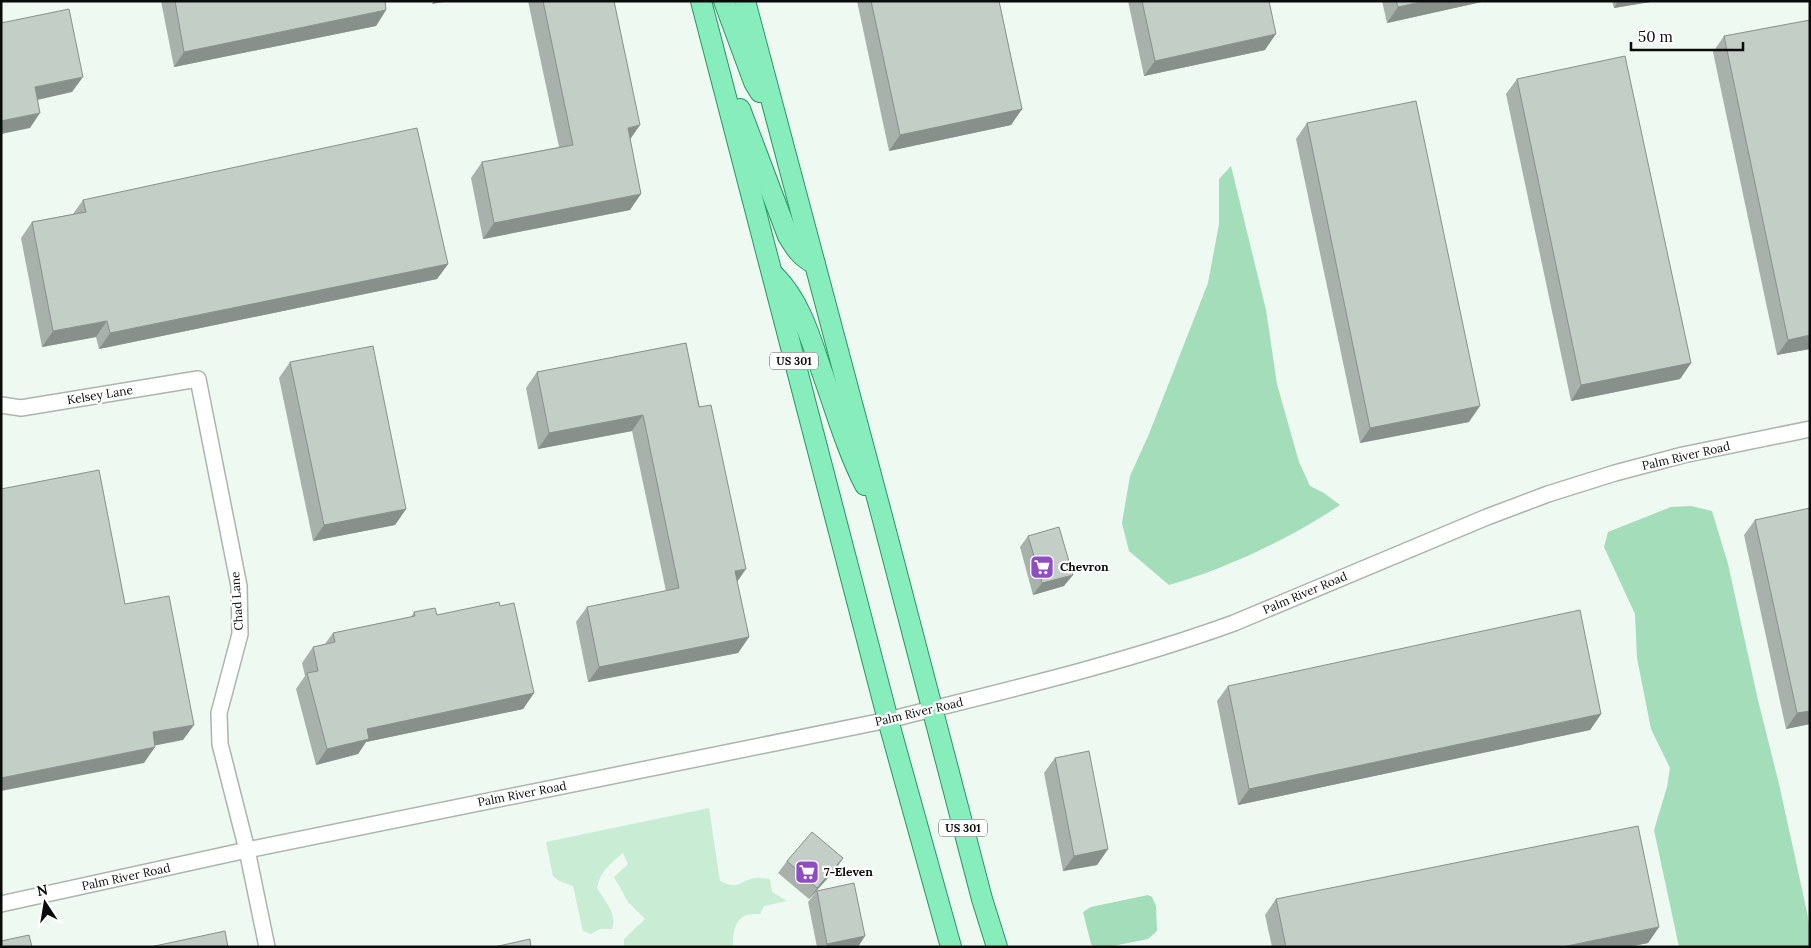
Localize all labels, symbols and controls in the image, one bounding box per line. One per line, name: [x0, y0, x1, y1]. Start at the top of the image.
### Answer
scale bar: [1631, 20, 1744, 52]
text: 50 m: [1638, 27, 1673, 46]
road number: US 301: [770, 352, 818, 370]
street label: Kelsey Lane: [66, 382, 134, 407]
street label: Palm River Road: [1640, 438, 1731, 473]
supermarket icon: Chevron: [1029, 554, 1055, 580]
place label: Chevron: [1060, 559, 1109, 574]
street label: Palm River Road: [1260, 568, 1349, 617]
street label: Chad Lane: [227, 570, 246, 631]
street label: Palm River Road: [873, 694, 964, 729]
street label: Palm River Road: [476, 778, 568, 809]
road number: US 301: [939, 820, 987, 836]
supermarket icon: 7-Eleven: [794, 859, 820, 885]
street label: Palm River Road: [80, 860, 172, 893]
place label: 7-Eleven: [824, 864, 873, 879]
north arrow: [20, 878, 70, 928]
text: N: [35, 880, 50, 900]

